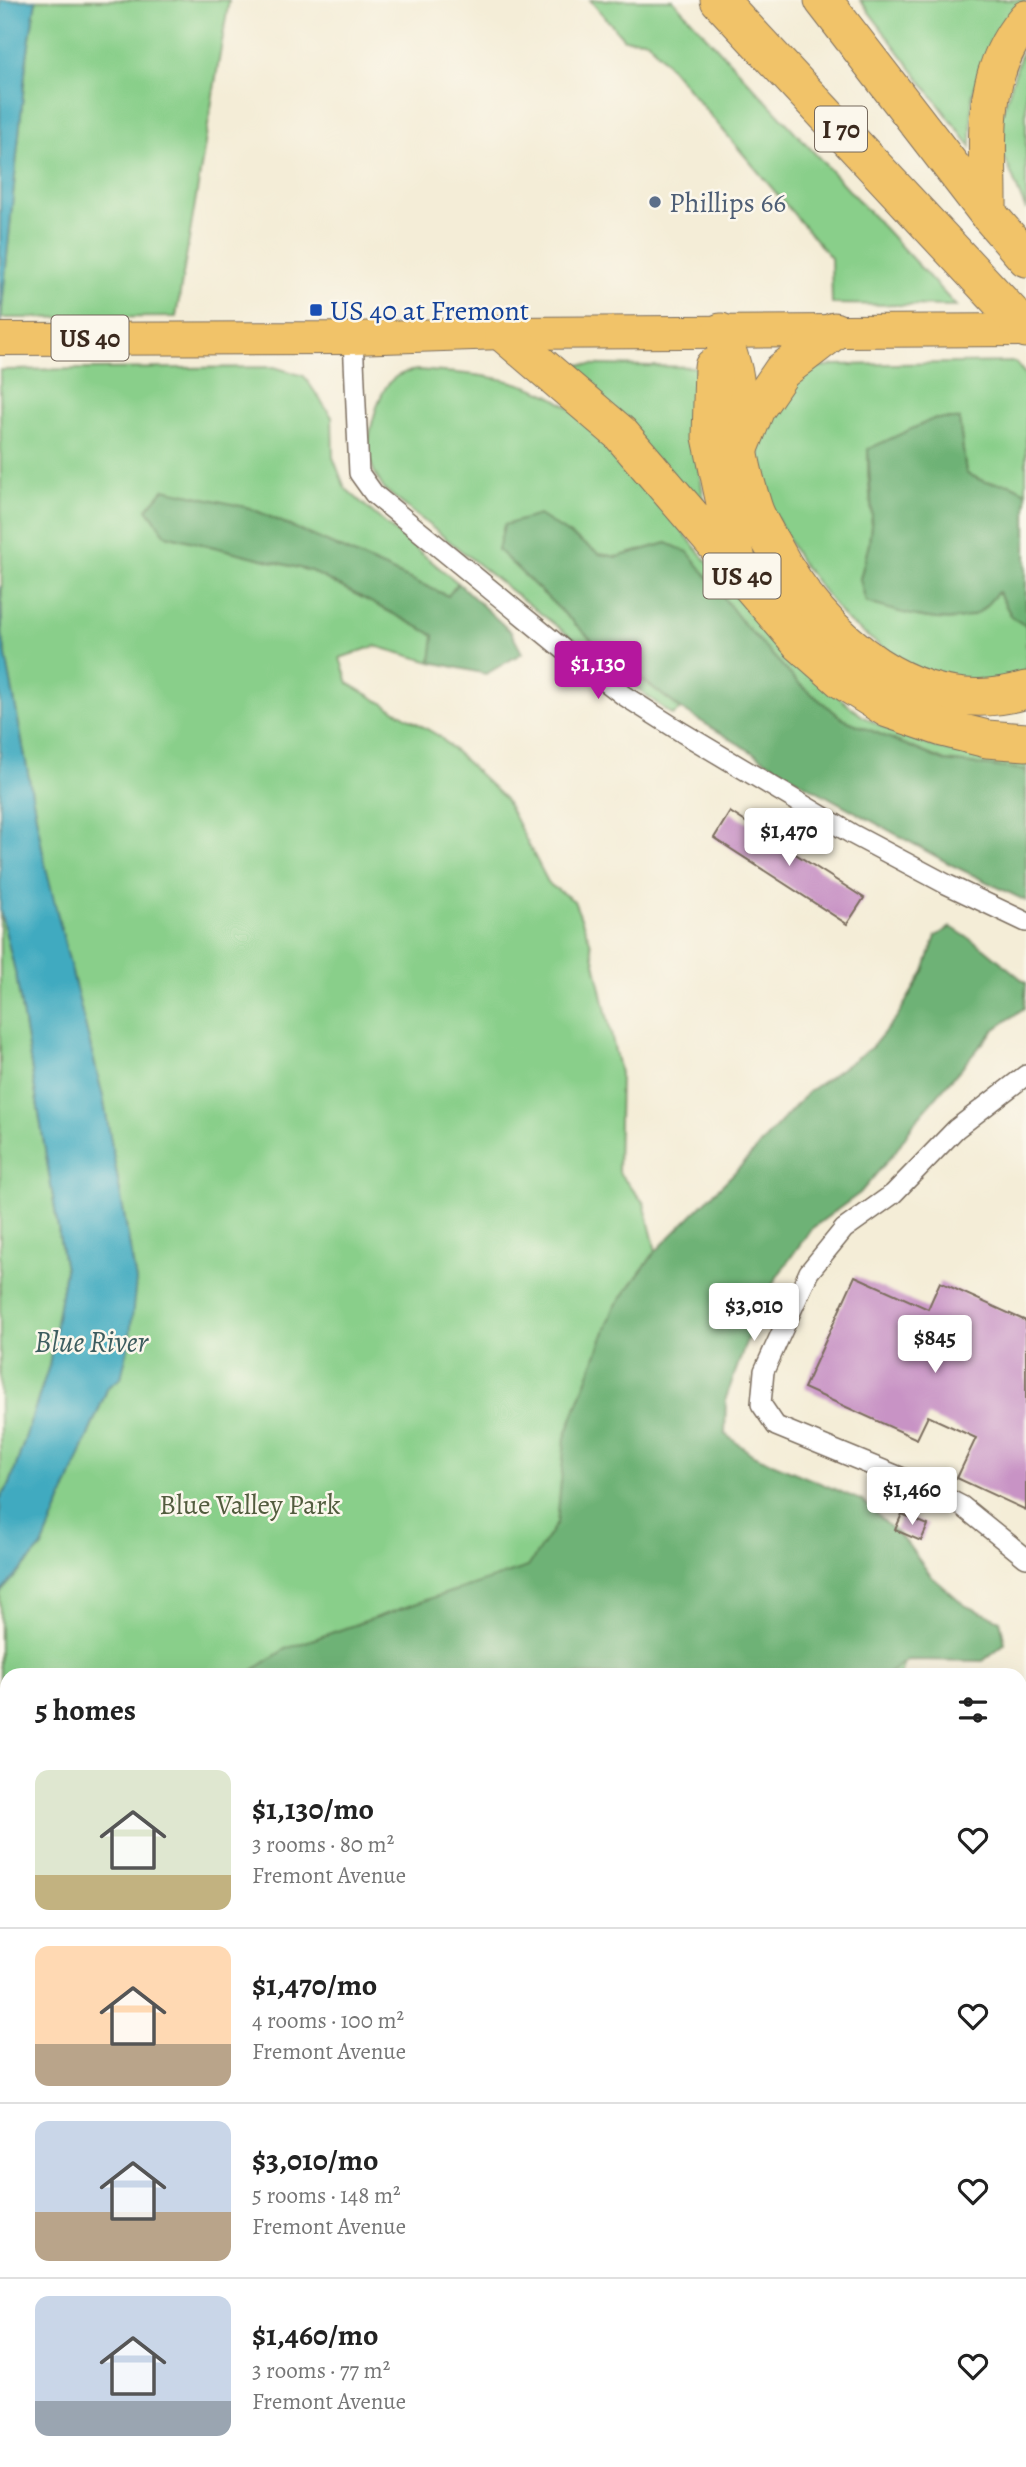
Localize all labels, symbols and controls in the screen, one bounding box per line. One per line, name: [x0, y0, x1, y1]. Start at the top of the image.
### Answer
road number: I 70: [815, 106, 867, 152]
place label: Phillips 66: [669, 184, 786, 222]
marker: Phillips 66: [647, 194, 663, 210]
place label: US 40 at Fremont: [330, 292, 529, 330]
marker: US 40 at Fremont: [308, 302, 324, 318]
road number: US 40: [52, 316, 128, 360]
road number: US 40: [704, 554, 780, 598]
pin: $1,130: [541, 642, 655, 701]
text: $1,130: [571, 648, 625, 679]
pin: $1,470: [732, 808, 846, 868]
text: $1,470: [760, 815, 818, 846]
pin: $3,010: [697, 1284, 811, 1343]
text: $3,010: [725, 1290, 783, 1321]
pin: $845: [894, 1316, 976, 1375]
water label: Blue River: [34, 1322, 149, 1362]
text: $845: [914, 1322, 956, 1353]
pin: $1,460: [855, 1468, 969, 1527]
text: $1,460: [883, 1474, 941, 1505]
park label: Blue Valley Park: [159, 1486, 341, 1524]
text: 5 homes: [35, 1690, 136, 1730]
icon: filters: [954, 1691, 992, 1729]
text: $1,130/mo: [252, 1789, 374, 1829]
icon: home: [91, 1798, 175, 1882]
icon: heart: [954, 1821, 992, 1859]
text: 3 rooms · 80 m²: [252, 1829, 394, 1860]
text: Fremont Avenue: [252, 1860, 406, 1891]
text: $1,470/mo: [252, 1965, 377, 2005]
icon: home: [91, 1974, 175, 2058]
icon: heart: [954, 1997, 992, 2035]
text: 4 rooms · 100 m²: [252, 2005, 404, 2036]
text: Fremont Avenue: [252, 2036, 406, 2067]
text: $3,010/mo: [252, 2140, 378, 2180]
icon: home: [91, 2149, 175, 2233]
icon: heart: [954, 2172, 992, 2210]
text: 5 rooms · 148 m²: [252, 2180, 401, 2211]
text: Fremont Avenue: [252, 2211, 406, 2242]
text: $1,460/mo: [252, 2315, 378, 2355]
icon: home: [91, 2324, 175, 2408]
icon: heart: [954, 2347, 992, 2385]
text: 3 rooms · 77 m²: [252, 2355, 390, 2386]
text: Fremont Avenue: [252, 2386, 406, 2417]

